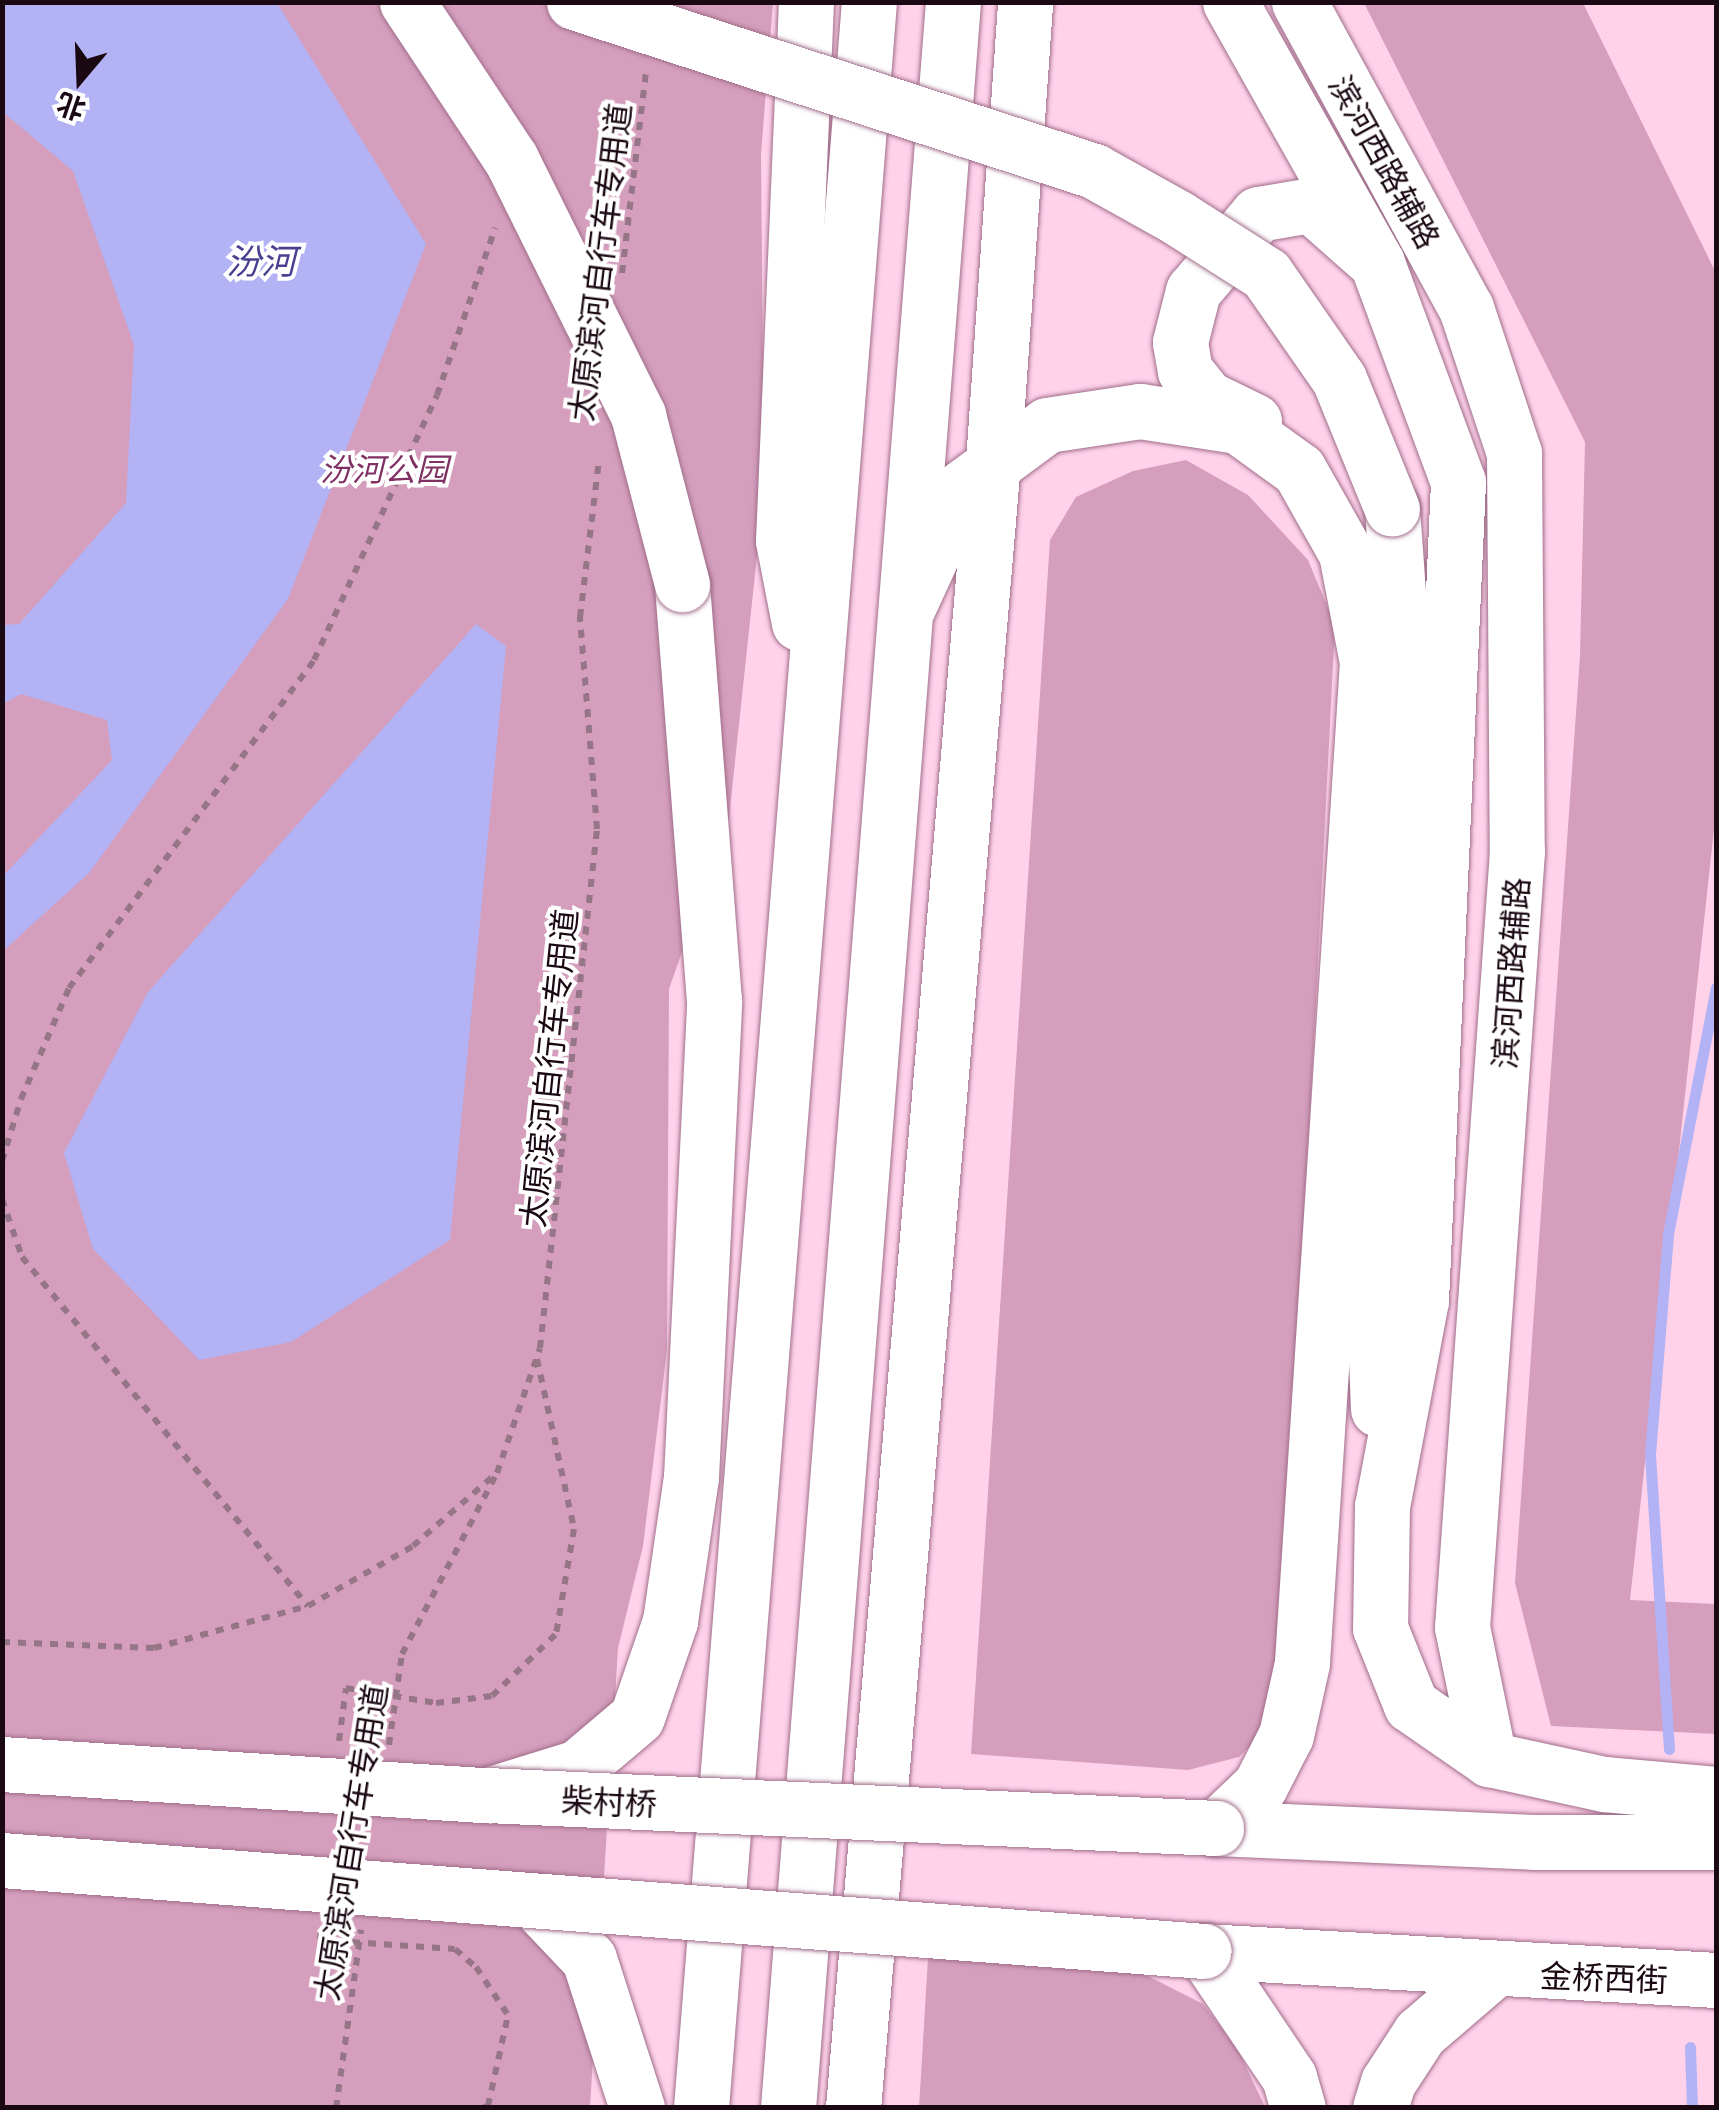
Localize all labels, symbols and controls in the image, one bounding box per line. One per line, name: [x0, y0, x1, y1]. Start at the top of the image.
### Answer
north arrow: [30, 30, 130, 130]
street label: 滨河西路辅路: [1323, 68, 1449, 254]
text: 北: [50, 85, 90, 132]
street label: 太原滨河自行车专用道: [559, 101, 637, 423]
water label: 汾河: [226, 238, 296, 280]
park label: 汾河公园: [320, 448, 448, 486]
street label: 滨河西路辅路: [1483, 876, 1535, 1070]
street label: 太原滨河自行车专用道: [511, 907, 583, 1229]
street label: 太原滨河自行车专用道: [305, 1681, 393, 2003]
street label: 柴村桥: [560, 1778, 658, 1822]
street label: 金桥西街: [1539, 1955, 1669, 1997]

